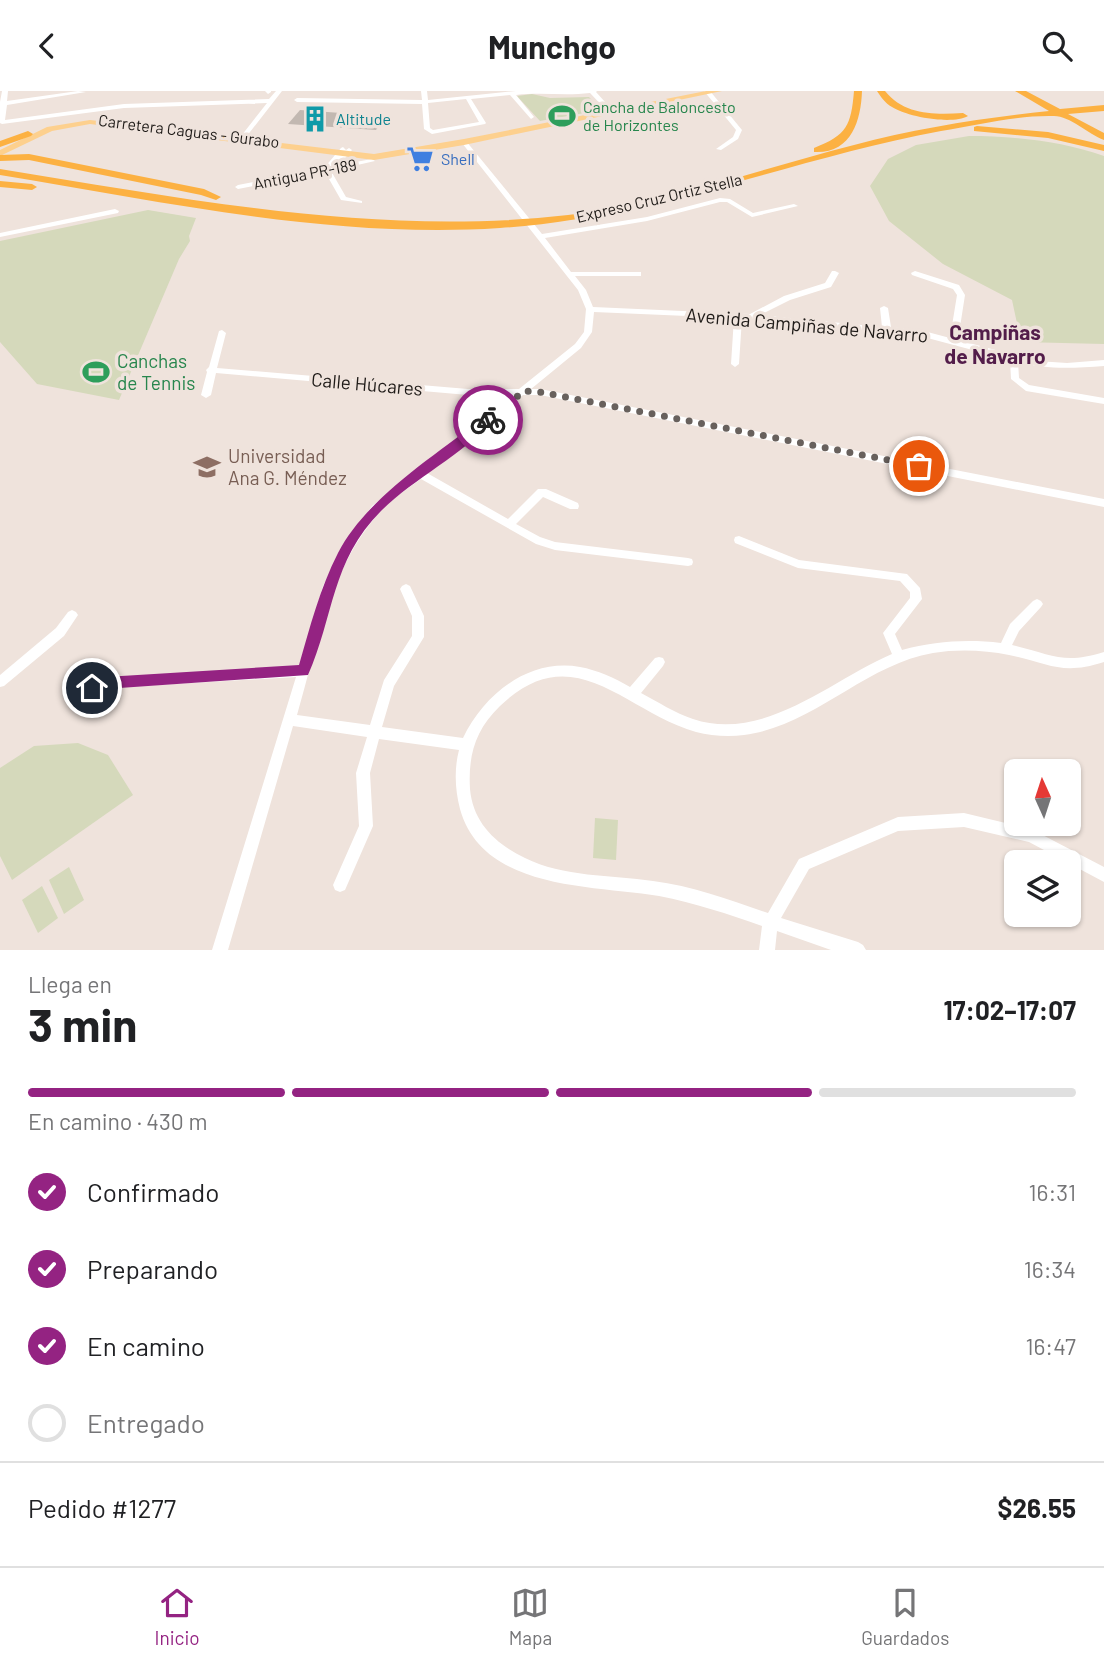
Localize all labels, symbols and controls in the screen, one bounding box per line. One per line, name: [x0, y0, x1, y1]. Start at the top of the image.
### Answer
icon: back: [28, 27, 66, 65]
text: Munchgo: [488, 27, 616, 65]
icon: search: [1038, 27, 1076, 65]
place label: Cancha de Baloncesto de Horizontes: [583, 97, 736, 134]
sports icon: Cancha de Baloncesto de Horizontes: [547, 101, 577, 131]
building icon: Altitude: [300, 104, 330, 134]
place label: Altitude: [336, 109, 391, 128]
street label: Carretera Caguas - Gurabo: [97, 110, 281, 151]
supermarket icon: Shell: [405, 144, 435, 174]
place label: Shell: [441, 149, 475, 168]
street label: Antigua PR-189: [252, 154, 358, 193]
street label: Expreso Cruz Ortiz Stella: [574, 169, 744, 226]
street label: Avenida Campiñas de Navarro: [685, 302, 929, 347]
district label: Campiñas de Navarro: [944, 319, 1046, 368]
place label: Canchas de Tennis: [117, 349, 195, 394]
sports icon: Canchas de Tennis: [81, 357, 111, 387]
street label: Calle Húcares: [310, 367, 424, 400]
courier: [453, 385, 523, 455]
icon: bike: [469, 401, 507, 439]
pin: [889, 436, 949, 496]
place label: Universidad Ana G. Méndez: [228, 444, 347, 489]
icon: bag: [900, 447, 938, 485]
school or university icon: Universidad Ana G. Méndez: [192, 452, 222, 482]
pin: [62, 658, 122, 718]
icon: home: [73, 669, 111, 707]
north arrow: [1004, 759, 1082, 837]
map controls: [1004, 759, 1081, 927]
button: layers: [1004, 850, 1081, 927]
text: Llega en: [28, 970, 112, 998]
text: 17:02–17:07: [943, 994, 1076, 1025]
text: 3 min: [28, 996, 137, 1051]
text: En camino · 430 m: [28, 1107, 207, 1135]
icon: check: [28, 1173, 66, 1211]
text: Confirmado: [87, 1176, 219, 1207]
text: 16:31: [1029, 1178, 1076, 1206]
icon: check: [28, 1250, 66, 1288]
text: Preparando: [87, 1253, 218, 1284]
text: 16:34: [1024, 1255, 1076, 1283]
icon: check: [28, 1327, 66, 1365]
text: En camino: [87, 1330, 205, 1361]
text: 16:47: [1025, 1332, 1076, 1360]
text: Entregado: [87, 1407, 205, 1438]
text: Pedido #1277: [28, 1492, 176, 1523]
text: $26.55: [998, 1492, 1076, 1523]
tab: Inicio: [155, 1584, 200, 1649]
tab: Mapa: [509, 1584, 552, 1649]
tab: Guardados: [861, 1584, 949, 1649]

